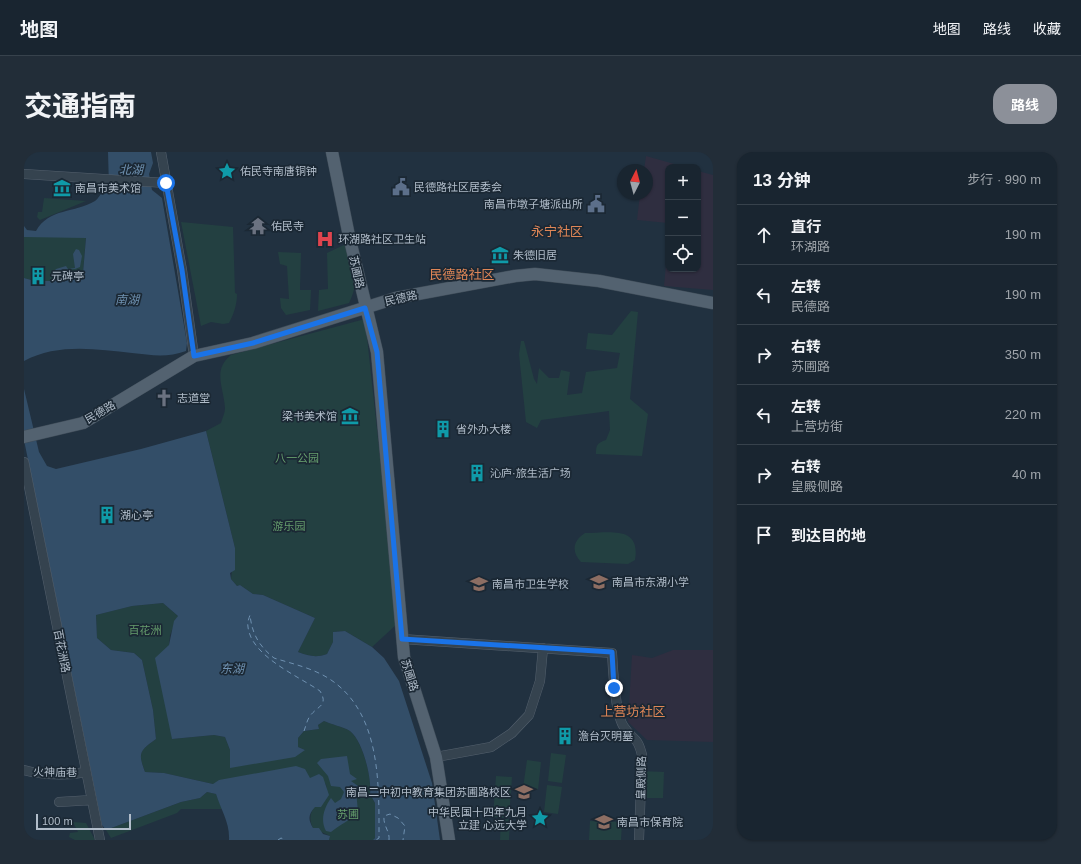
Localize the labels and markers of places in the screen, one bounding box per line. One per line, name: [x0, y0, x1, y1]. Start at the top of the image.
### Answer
place icon: 佑民寺南唐铜钟: [217, 161, 237, 181]
place label: 佑民寺南唐铜钟: [240, 165, 317, 177]
public building icon: 民德路社区居委会: [391, 177, 411, 197]
museum icon: 南昌市美术馆: [52, 178, 72, 198]
place label: 民德路社区居委会: [414, 181, 502, 193]
place label: 南昌市美术馆: [75, 182, 141, 194]
public building icon: 南昌市墩子塘派出所: [586, 194, 606, 214]
place label: 南昌市墩子塘派出所: [484, 198, 583, 210]
temple icon: 佑民寺: [248, 216, 268, 236]
place label: 佑民寺: [271, 220, 304, 232]
hospital icon: 环湖路社区卫生站: [315, 229, 335, 249]
place label: 环湖路社区卫生站: [338, 233, 426, 245]
museum icon: 朱德旧居: [490, 245, 510, 265]
place label: 朱德旧居: [513, 249, 557, 261]
building icon: 元碑亭: [28, 266, 48, 286]
place label: 元碑亭: [51, 270, 84, 282]
church icon: 志道堂: [154, 388, 174, 408]
place label: 志道堂: [177, 392, 210, 404]
museum icon: 梁书美术馆: [340, 406, 360, 426]
place label: 梁书美术馆: [282, 410, 337, 422]
building icon: 省外办大楼: [433, 419, 453, 439]
place label: 省外办大楼: [456, 423, 511, 435]
building icon: 沁庐·旅生活广场: [467, 463, 487, 483]
place label: 沁庐·旅生活广场: [490, 467, 571, 479]
building icon: 湖心亭: [97, 505, 117, 525]
place label: 湖心亭: [120, 509, 153, 521]
school or university icon: 南昌市东湖小学: [589, 572, 609, 592]
school or university icon: 南昌市卫生学校: [469, 574, 489, 594]
place label: 南昌市东湖小学: [612, 576, 689, 588]
place label: 南昌市卫生学校: [492, 578, 569, 590]
building icon: 澹台灭明墓: [555, 726, 575, 746]
place label: 澹台灭明墓: [578, 730, 633, 742]
school or university icon: 南昌二中初中教育集团苏圃路校区: [514, 782, 534, 802]
place label: 南昌二中初中教育集团苏圃路校区: [346, 786, 511, 798]
place label: 中华民国十四年九月 立建 心远大学: [428, 806, 527, 831]
place icon: 中华民国十四年九月 立建 心远大学: [530, 808, 550, 828]
school or university icon: 南昌市保育院: [594, 812, 614, 832]
place label: 南昌市保育院: [617, 816, 683, 828]

